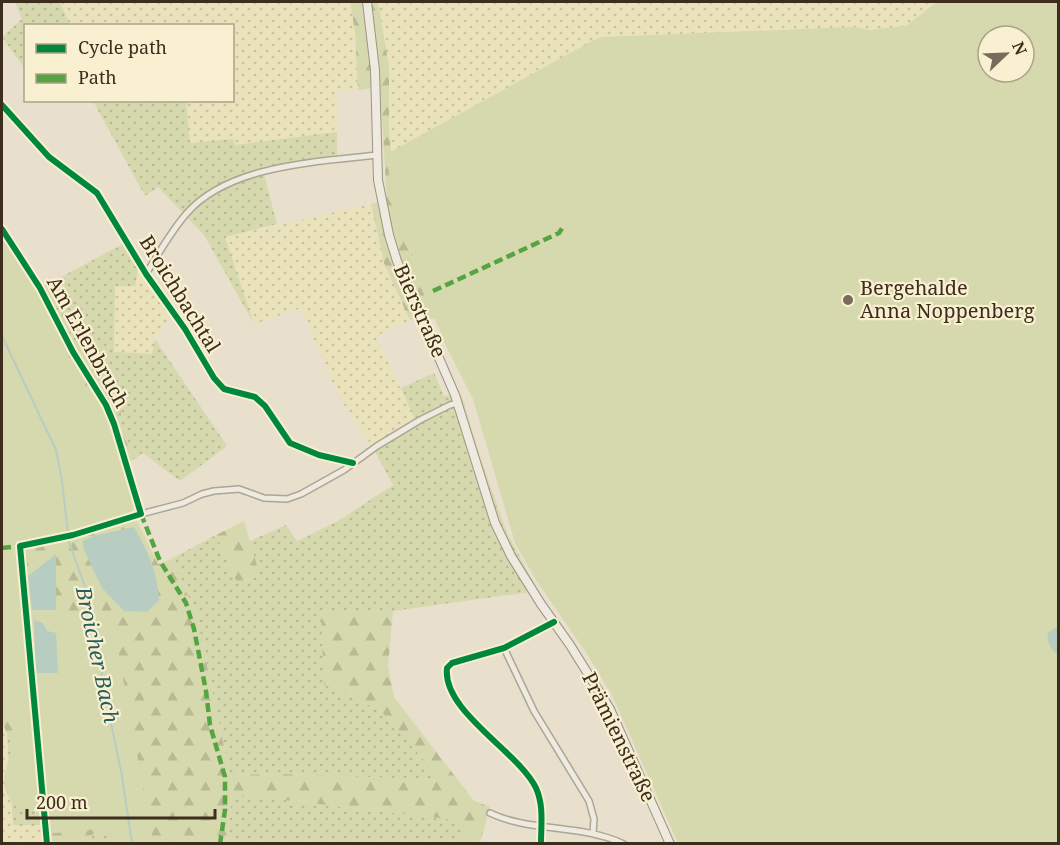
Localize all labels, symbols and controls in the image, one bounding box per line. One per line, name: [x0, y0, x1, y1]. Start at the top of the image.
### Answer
legend: [24, 24, 234, 102]
north arrow: [976, 24, 1036, 84]
text: Cycle path: [78, 35, 167, 59]
text: N: [1007, 38, 1033, 59]
text: Path: [78, 65, 117, 89]
street label: Broichbachtal: [134, 230, 227, 358]
street label: Bierstraße: [388, 260, 453, 362]
street label: Am Erlenbruch: [41, 271, 136, 413]
place label: Bergehalde Anna Noppenberg: [860, 274, 1035, 324]
marker: Bergehalde Anna Noppenberg: [841, 293, 855, 307]
water label: Broicher Bach: [70, 583, 126, 726]
street label: Prämienstraße: [576, 667, 663, 806]
scale bar: [27, 782, 214, 820]
text: 200 m: [36, 790, 88, 814]

